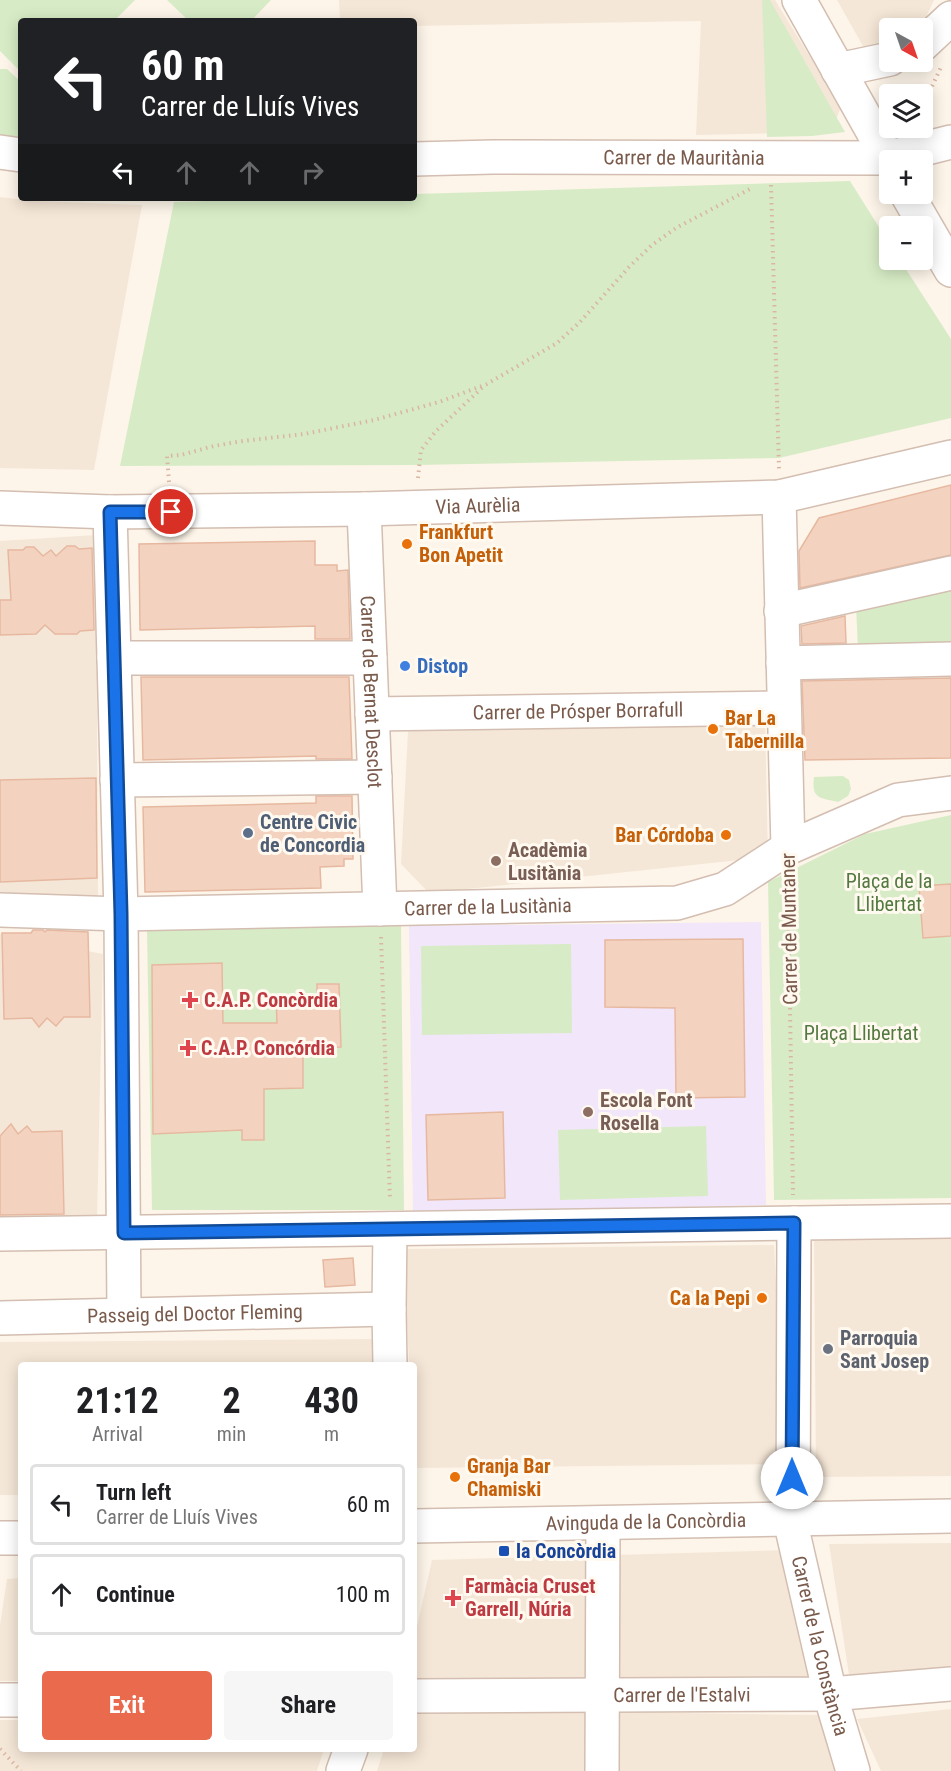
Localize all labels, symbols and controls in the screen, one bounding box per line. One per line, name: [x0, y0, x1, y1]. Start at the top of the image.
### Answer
north arrow: [879, 18, 933, 72]
map controls: [879, 18, 933, 270]
text: 60 m: [141, 41, 224, 90]
icon: left: [42, 42, 120, 120]
button: layers: [879, 84, 933, 138]
text: Carrer de Lluís Vives: [141, 91, 359, 123]
street label: Carrer de Mauritània: [603, 145, 765, 170]
button: +: [879, 150, 933, 204]
icon: left: [107, 156, 140, 189]
icon: ahead: [170, 156, 203, 189]
icon: ahead: [233, 156, 266, 189]
icon: right: [296, 156, 329, 189]
button: −: [879, 216, 933, 270]
pin: [145, 486, 196, 537]
street label: Via Aurèlia: [435, 492, 521, 519]
icon: arrive: [154, 495, 187, 528]
place label: Frankfurt Bon Apetit: [419, 520, 503, 567]
marker: Frankfurt Bon Apetit: [400, 537, 414, 551]
street label: Carrer de Bernat Desclot: [355, 595, 387, 789]
place label: Distop: [417, 654, 468, 678]
marker: Distop: [398, 659, 412, 673]
street label: Carrer de Prósper Borrafull: [473, 697, 683, 725]
place label: Bar La Tabernilla: [725, 706, 804, 753]
marker: Bar La Tabernilla: [706, 722, 720, 736]
place label: Centre Civic de Concordia: [260, 810, 365, 857]
place label: Bar Córdoba: [615, 823, 714, 847]
marker: Centre Civic de Concordia: [241, 826, 255, 840]
marker: Bar Córdoba: [719, 828, 733, 842]
place label: Acadèmia Lusitània: [508, 838, 587, 885]
street label: Carrer de Muntaner: [776, 853, 802, 1005]
marker: Acadèmia Lusitània: [489, 854, 503, 868]
park label: Plaça de la Llibertat: [846, 869, 932, 916]
street label: Carrer de la Lusitània: [404, 893, 572, 920]
place label: C.A.P. Concòrdia: [204, 988, 338, 1012]
marker: C.A.P. Concòrdia: [181, 991, 199, 1009]
park label: Plaça Llibertat: [804, 1021, 918, 1045]
place label: C.A.P. Concórdia: [201, 1036, 335, 1060]
marker: C.A.P. Concórdia: [179, 1039, 197, 1057]
place label: Escola Font Rosella: [600, 1088, 692, 1135]
marker: Escola Font Rosella: [581, 1105, 595, 1119]
place label: Ca la Pepi: [670, 1286, 750, 1310]
marker: Ca la Pepi: [755, 1291, 769, 1305]
street label: Passeig del Doctor Fleming: [87, 1299, 303, 1328]
place label: Parroquia Sant Josep: [840, 1326, 929, 1373]
marker: Parroquia Sant Josep: [821, 1342, 835, 1356]
text: 21:12: [76, 1380, 159, 1422]
text: 2: [222, 1380, 241, 1422]
text: 430: [304, 1380, 359, 1422]
text: Arrival: [92, 1422, 143, 1446]
text: min: [217, 1422, 246, 1446]
text: m: [324, 1422, 339, 1446]
position arrow: [760, 1446, 824, 1510]
place label: Granja Bar Chamiski: [467, 1454, 551, 1501]
marker: Granja Bar Chamiski: [448, 1470, 462, 1484]
text: Turn left: [96, 1480, 171, 1505]
icon: left: [45, 1488, 78, 1521]
text: 60 m: [347, 1492, 390, 1517]
text: Carrer de Lluís Vives: [96, 1505, 258, 1529]
street label: Avinguda de la Concòrdia: [545, 1508, 746, 1536]
place label: la Concòrdia: [516, 1539, 616, 1563]
marker: la Concòrdia: [497, 1544, 511, 1558]
street label: Carrer de la Constància: [787, 1553, 854, 1739]
place label: Farmàcia Cruset Garrell, Núria: [465, 1574, 595, 1621]
icon: ahead: [45, 1578, 78, 1611]
text: Continue: [96, 1582, 175, 1607]
text: 100 m: [336, 1582, 390, 1607]
marker: Farmàcia Cruset Garrell, Núria: [446, 1591, 460, 1605]
button: Exit: [42, 1671, 212, 1740]
button: Share: [224, 1671, 393, 1740]
street label: Carrer de l'Estalvi: [613, 1682, 751, 1707]

